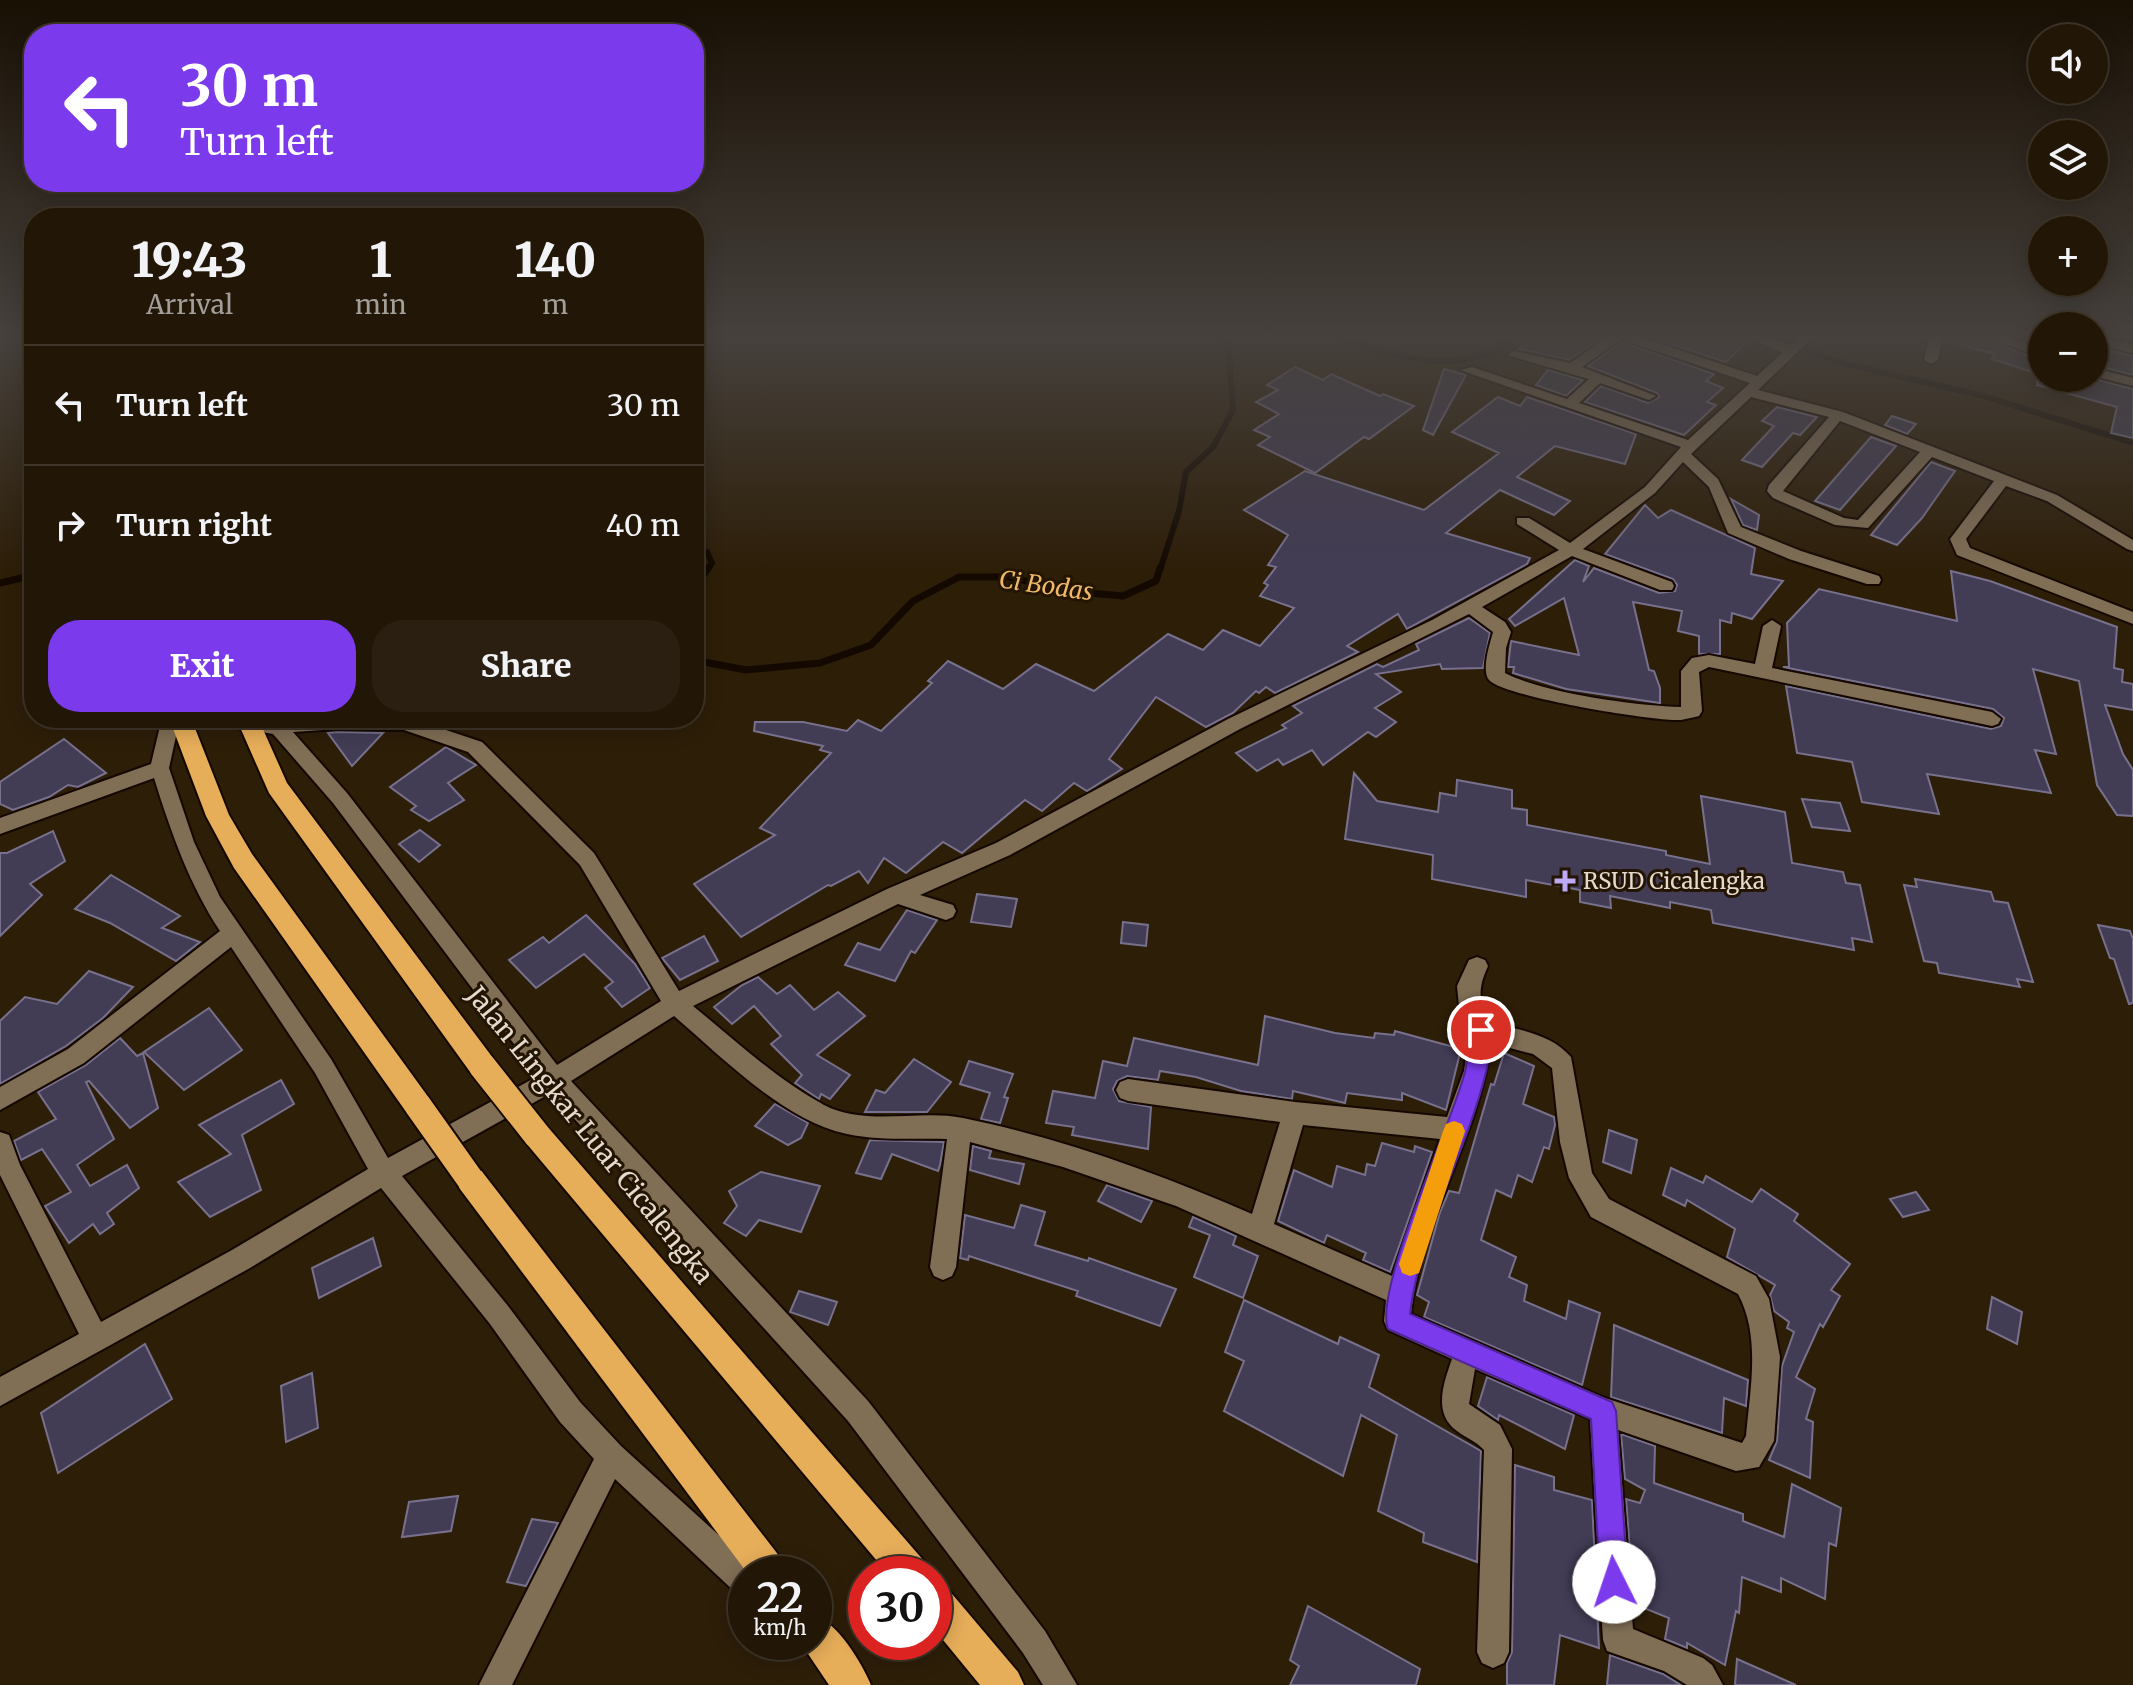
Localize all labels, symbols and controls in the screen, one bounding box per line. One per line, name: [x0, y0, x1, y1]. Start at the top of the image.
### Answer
map controls: [2028, 24, 2108, 392]
button: sound: [2028, 24, 2108, 104]
text: 30 m: [180, 51, 318, 121]
icon: left: [48, 56, 152, 160]
text: Turn left: [180, 120, 334, 165]
button: layers: [2028, 120, 2108, 200]
button: +: [2028, 216, 2108, 296]
text: 19:43: [132, 230, 247, 290]
text: 1: [370, 230, 392, 290]
text: 140: [514, 230, 596, 290]
text: Arrival: [146, 288, 233, 321]
text: min: [355, 288, 407, 321]
text: m: [542, 288, 568, 321]
button: −: [2028, 312, 2108, 392]
icon: left: [48, 383, 92, 427]
text: Turn left: [116, 386, 248, 424]
text: 30 m: [607, 386, 680, 424]
icon: right: [48, 503, 92, 547]
text: Turn right: [116, 506, 272, 544]
text: 40 m: [606, 506, 680, 544]
water label: Ci Bodas: [997, 564, 1095, 607]
button: Exit: [48, 620, 356, 712]
button: Share: [372, 620, 680, 712]
place label: RSUD Cicalengka: [1583, 867, 1765, 895]
marker: RSUD Cicalengka: [1554, 870, 1576, 892]
street label: Jalan Lingkar Luar Cicalengka: [459, 978, 721, 1290]
pin: [1447, 996, 1515, 1064]
icon: arrive: [1459, 1008, 1503, 1052]
position arrow: [1572, 1540, 1656, 1624]
speed limit sign: 30: [848, 1556, 952, 1660]
text: 22: [757, 1573, 803, 1623]
text: km/h: [754, 1615, 806, 1640]

